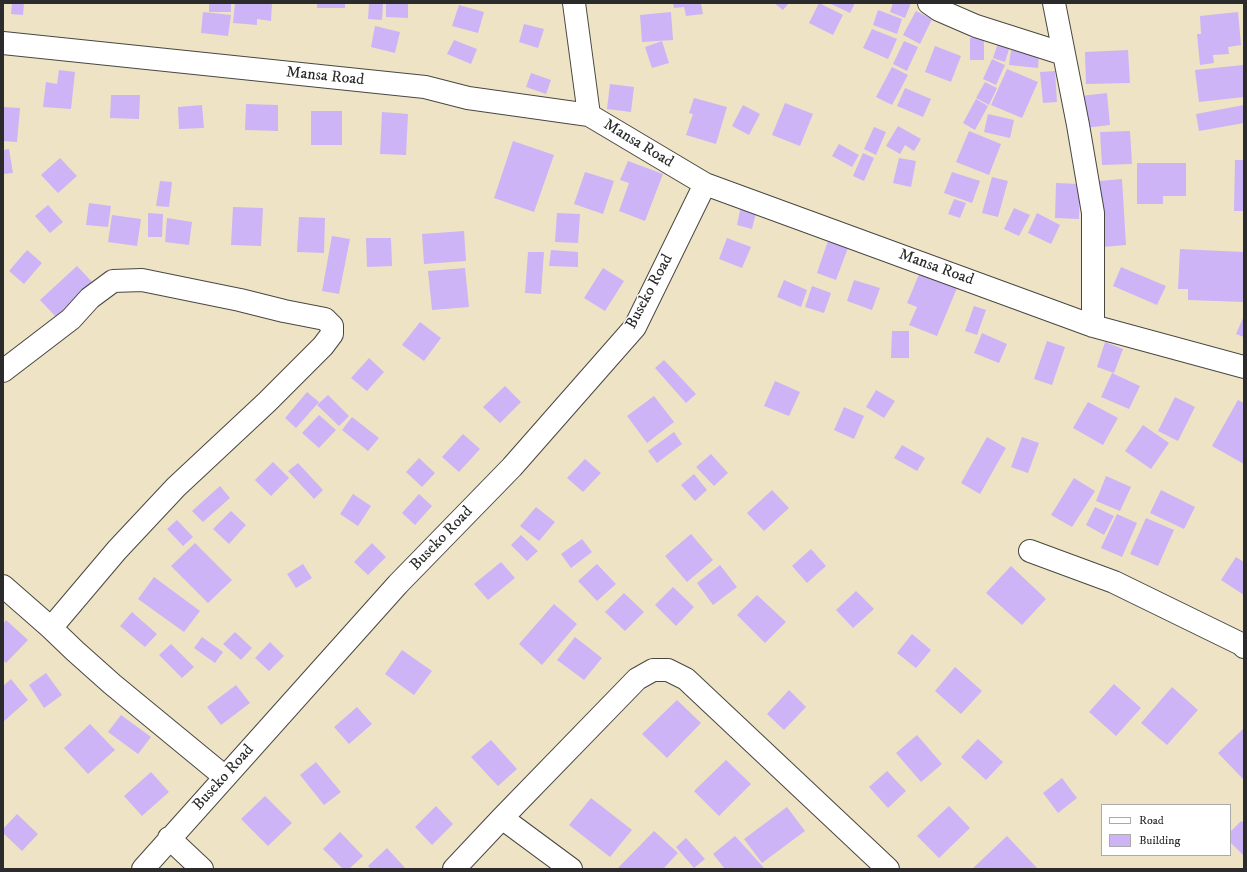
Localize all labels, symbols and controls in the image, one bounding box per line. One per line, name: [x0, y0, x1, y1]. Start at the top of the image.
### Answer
street label: Mansa Road: [285, 63, 365, 91]
street label: Mansa Road: [599, 116, 677, 172]
street label: Mansa Road: [896, 246, 976, 290]
street label: Buseko Road: [622, 251, 678, 333]
street label: Buseko Road: [407, 503, 477, 575]
street label: Buseko Road: [189, 741, 259, 815]
legend: [1101, 804, 1231, 856]
text: Road: [1139, 813, 1164, 828]
text: Building: [1139, 833, 1180, 848]

